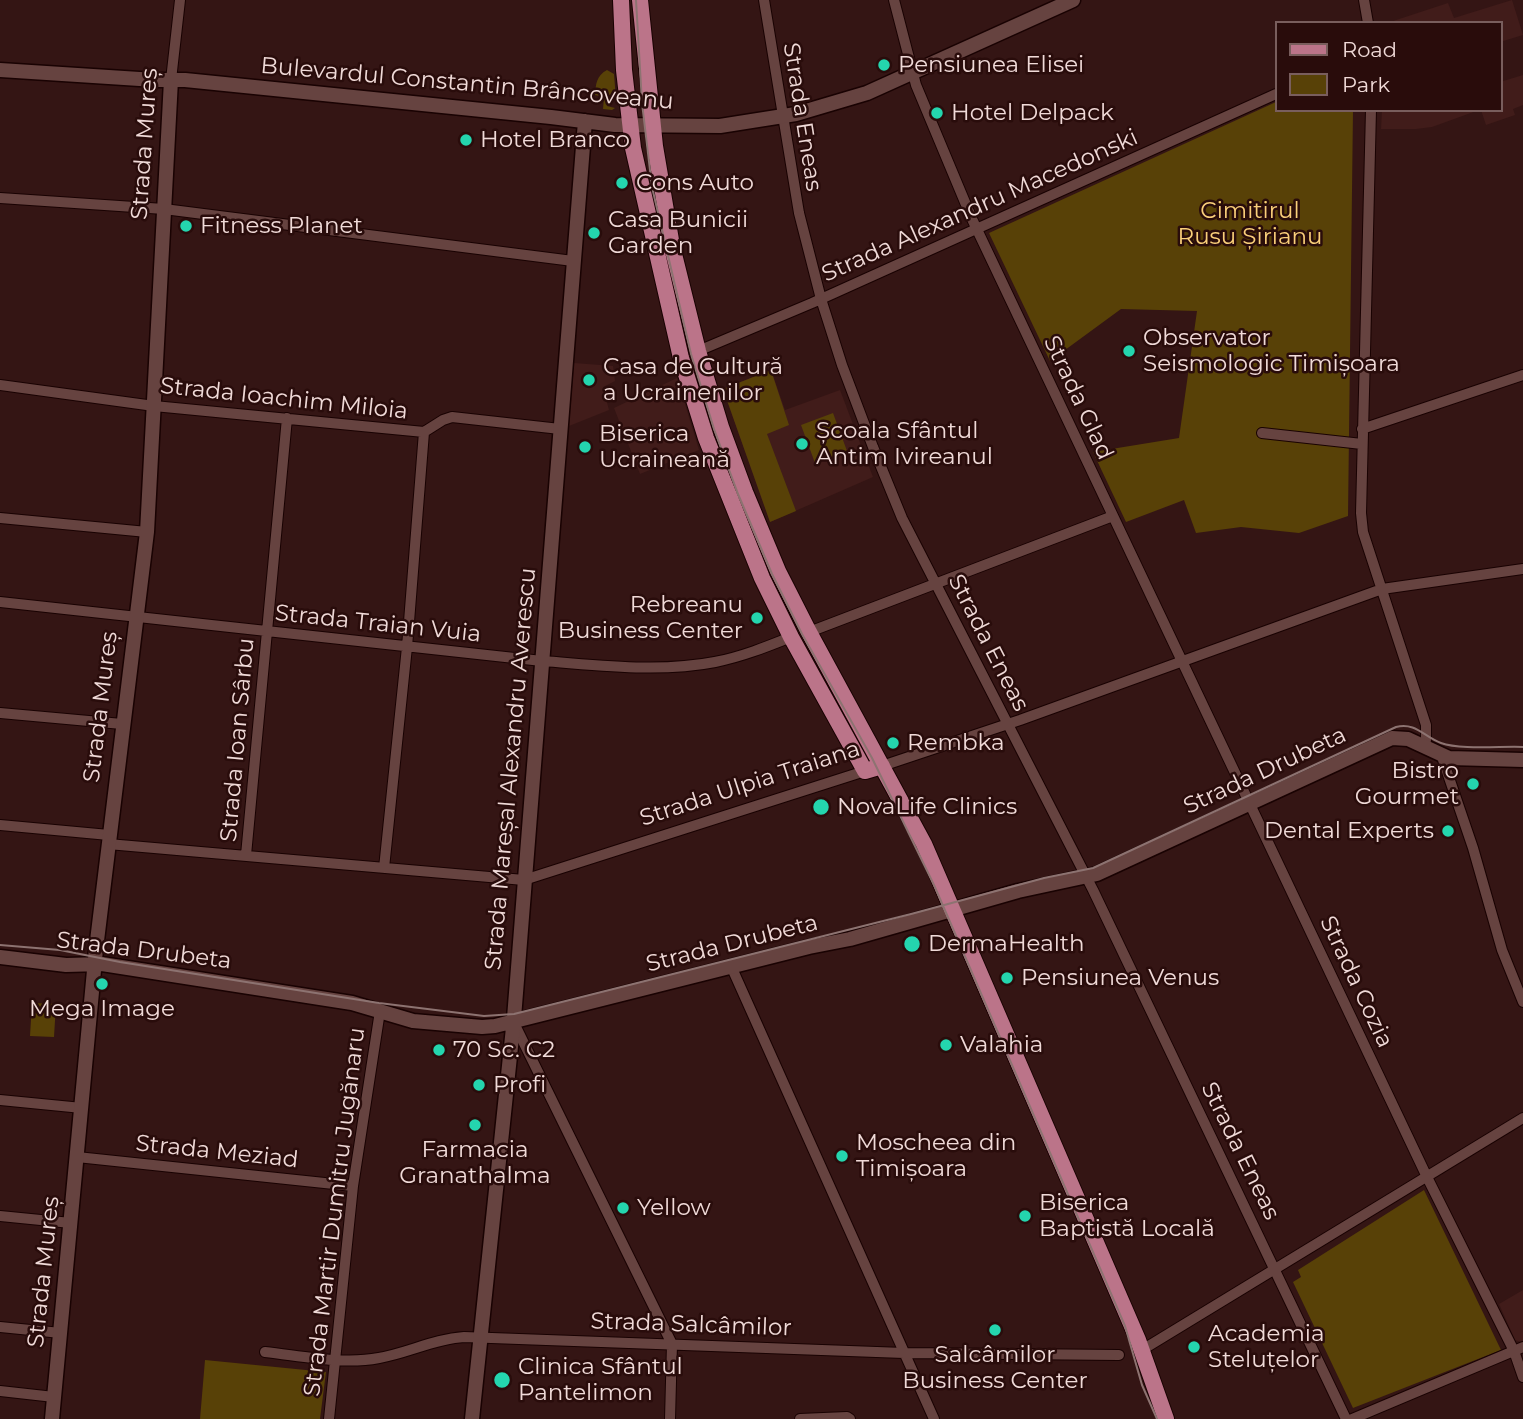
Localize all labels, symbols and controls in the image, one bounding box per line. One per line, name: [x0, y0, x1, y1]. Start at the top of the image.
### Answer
legend: [1274, 21, 1502, 112]
text: Road: [1342, 37, 1397, 62]
street label: Strada Eneas: [777, 41, 827, 193]
place label: Pensiunea Elisei: [898, 51, 1084, 79]
street label: Bulevardul Constantin Brâncoveanu: [259, 52, 675, 116]
marker: Pensiunea Elisei: [876, 57, 892, 73]
street label: Strada Mureș: [126, 67, 164, 221]
text: Park: [1342, 72, 1390, 97]
place label: Hotel Delpack: [951, 99, 1114, 127]
marker: Hotel Delpack: [929, 105, 945, 121]
street label: Strada Alexandru Macedonski: [818, 124, 1142, 288]
place label: Hotel Branco: [480, 126, 630, 154]
marker: Hotel Branco: [458, 132, 474, 148]
place label: Cons Auto: [636, 169, 754, 197]
marker: Cons Auto: [614, 175, 630, 191]
park label: Cimitirul Rusu Șirianu: [1178, 197, 1322, 251]
place label: Casa Bunicii Garden: [608, 206, 748, 260]
place label: Fitness Planet: [200, 212, 363, 240]
marker: Fitness Planet: [178, 218, 194, 234]
marker: Casa Bunicii Garden: [586, 225, 602, 241]
place label: Observator Seismologic Timișoara: [1143, 324, 1400, 378]
street label: Strada Glad: [1037, 332, 1119, 464]
marker: Observator Seismologic Timișoara: [1121, 343, 1137, 359]
place label: Casa de Cultură a Ucrainenilor: [603, 353, 783, 407]
street label: Strada Ioachim Miloia: [159, 372, 409, 426]
marker: Casa de Cultură a Ucrainenilor: [581, 372, 597, 388]
place label: Școala Sfântul Antim Ivireanul: [816, 417, 993, 471]
place label: Biserica Ucraineană: [599, 420, 730, 474]
marker: Școala Sfântul Antim Ivireanul: [794, 436, 810, 452]
marker: Biserica Ucraineană: [577, 439, 593, 455]
street label: Strada Mareșal Alexandru Averescu: [480, 567, 542, 971]
street label: Strada Eneas: [942, 570, 1034, 716]
place label: Rebreanu Business Center: [558, 591, 743, 645]
street label: Strada Traian Vuia: [274, 599, 482, 649]
marker: Rebreanu Business Center: [749, 610, 765, 626]
street label: Strada Mureș: [78, 630, 124, 784]
street label: Strada Ioan Sârbu: [215, 637, 261, 843]
street label: Strada Drubeta: [1179, 721, 1351, 821]
place label: Rembka: [907, 729, 1005, 757]
street label: Strada Ulpia Traiana: [636, 735, 864, 833]
marker: Rembka: [885, 735, 901, 751]
place label: Bistro Gourmet: [1355, 757, 1459, 811]
marker: Bistro Gourmet: [1465, 776, 1481, 792]
place label: NovaLife Clinics: [837, 793, 1017, 821]
marker: NovaLife Clinics: [811, 797, 831, 817]
place label: Dental Experts: [1264, 817, 1434, 845]
marker: Dental Experts: [1440, 823, 1456, 839]
street label: Strada Drubeta: [643, 909, 821, 979]
street label: Strada Cozia: [1313, 912, 1399, 1052]
street label: Strada Drubeta: [55, 927, 233, 975]
place label: DermaHealth: [928, 930, 1085, 958]
marker: DermaHealth: [902, 934, 922, 954]
place label: Pensiunea Venus: [1021, 964, 1219, 992]
marker: Pensiunea Venus: [999, 970, 1015, 986]
marker: Mega Image: [94, 976, 110, 992]
place label: Mega Image: [29, 995, 175, 1023]
street label: Strada Martir Dumitru Jugănaru: [299, 1026, 371, 1398]
place label: Valahia: [960, 1031, 1043, 1059]
place label: 70 Sc. C2: [453, 1036, 555, 1064]
marker: Valahia: [938, 1037, 954, 1053]
marker: 70 Sc. C2: [431, 1042, 447, 1058]
place label: Profi: [493, 1071, 546, 1099]
marker: Profi: [471, 1077, 487, 1093]
street label: Strada Eneas: [1195, 1078, 1285, 1224]
marker: Farmacia Granathalma: [467, 1117, 483, 1133]
place label: Moscheea din Timișoara: [856, 1129, 1016, 1183]
street label: Strada Meziad: [134, 1130, 300, 1174]
place label: Farmacia Granathalma: [399, 1136, 551, 1190]
marker: Moscheea din Timișoara: [834, 1148, 850, 1164]
place label: Biserica Baptistă Locală: [1039, 1189, 1215, 1243]
place label: Yellow: [637, 1194, 711, 1222]
street label: Strada Mureș: [22, 1195, 66, 1349]
marker: Yellow: [615, 1200, 631, 1216]
marker: Biserica Baptistă Locală: [1017, 1208, 1033, 1224]
street label: Strada Salcâmilor: [590, 1308, 792, 1342]
place label: Academia Steluțelor: [1208, 1320, 1325, 1374]
marker: Salcâmilor Business Center: [987, 1322, 1003, 1338]
marker: Academia Steluțelor: [1186, 1339, 1202, 1355]
place label: Salcâmilor Business Center: [902, 1341, 1088, 1395]
place label: Clinica Sfântul Pantelimon: [518, 1353, 683, 1407]
marker: Clinica Sfântul Pantelimon: [492, 1370, 512, 1390]

